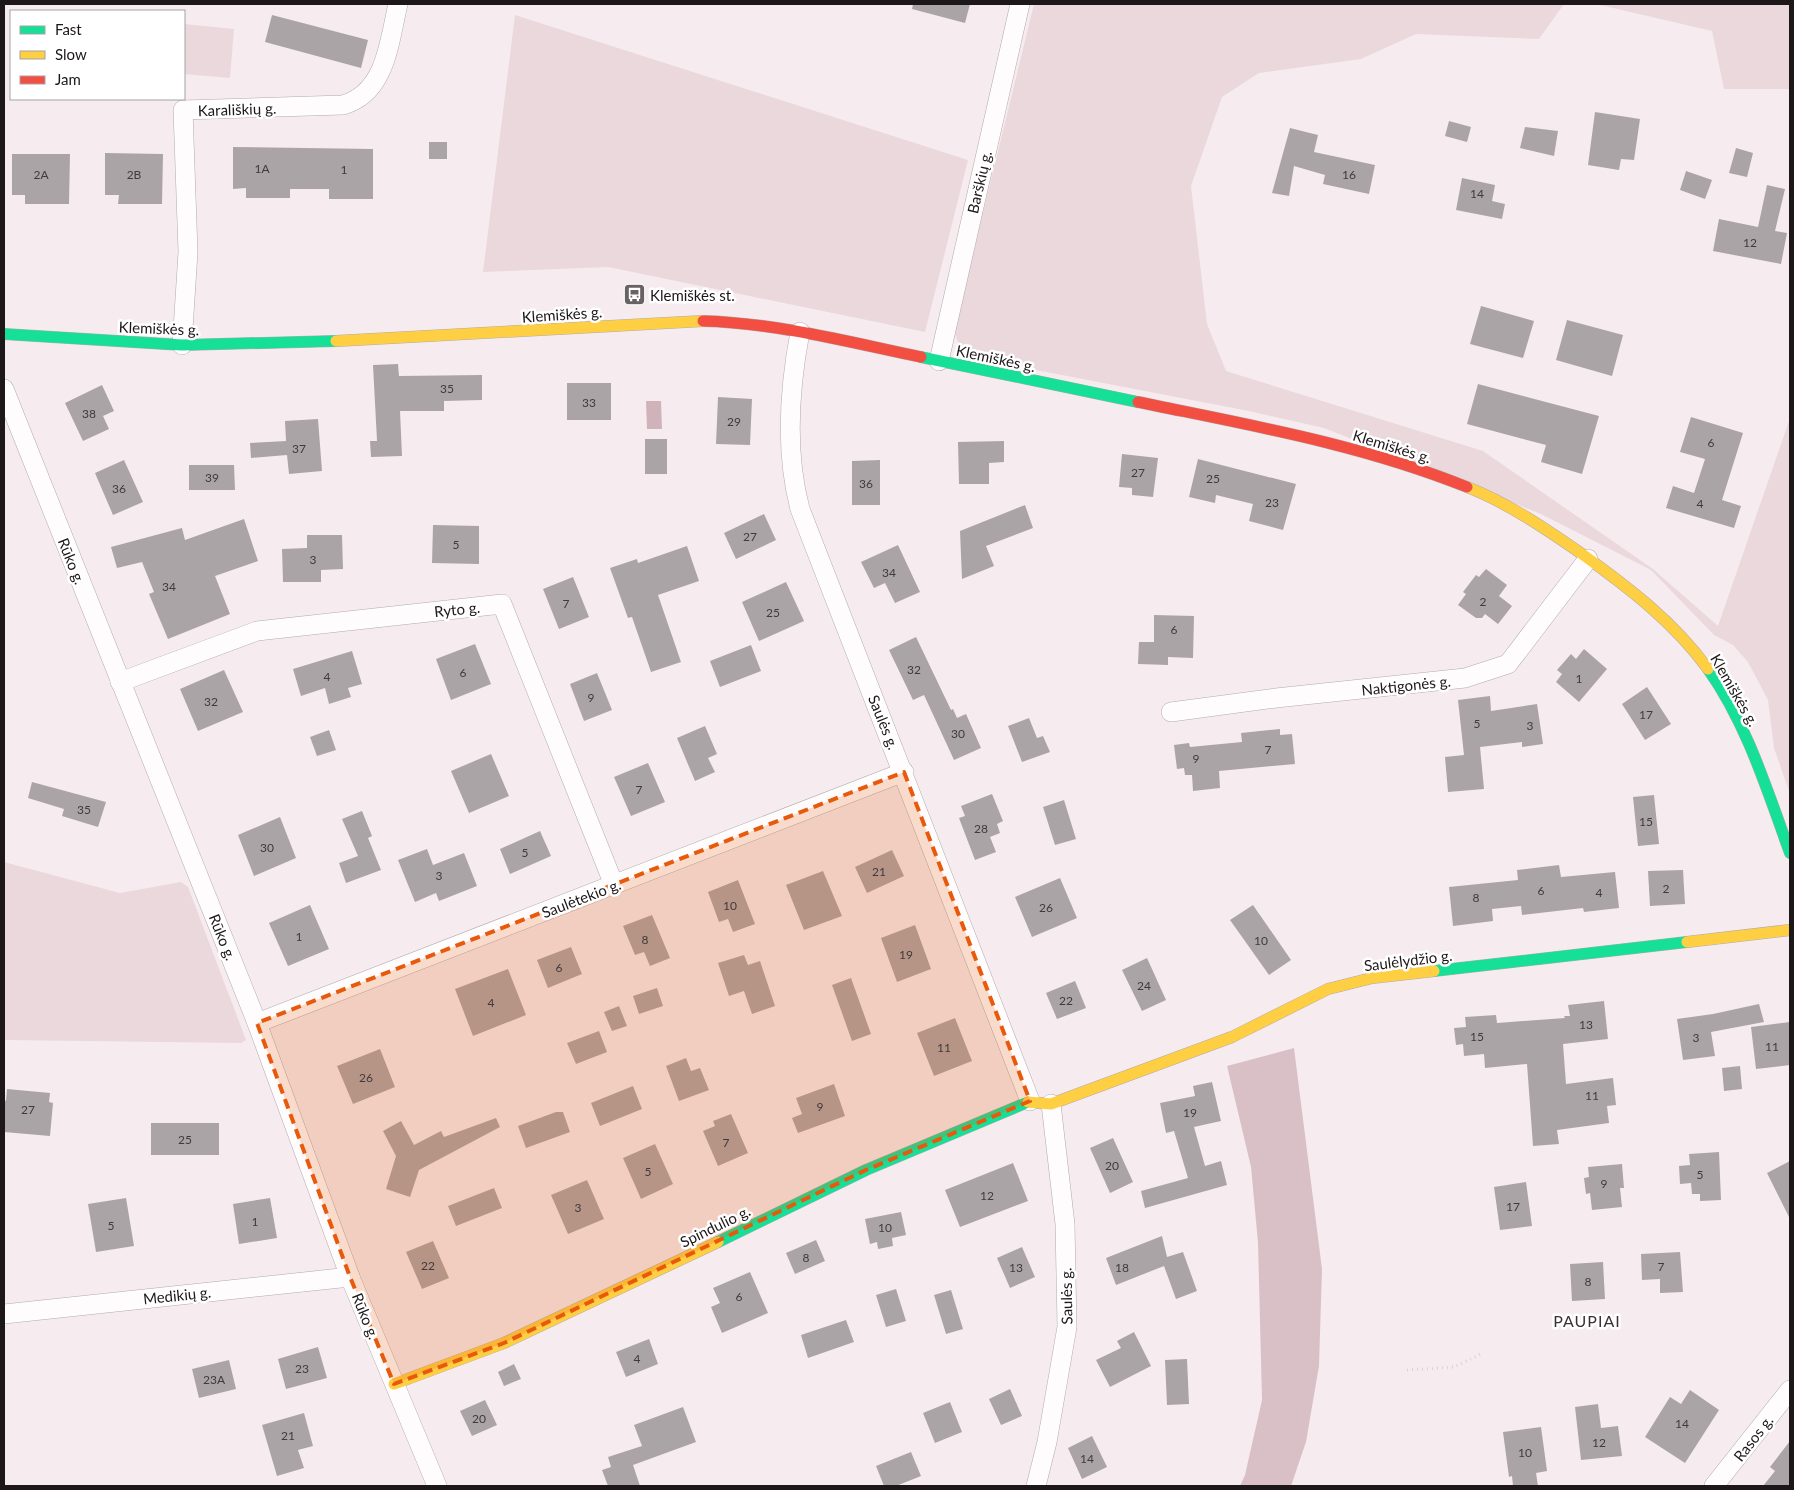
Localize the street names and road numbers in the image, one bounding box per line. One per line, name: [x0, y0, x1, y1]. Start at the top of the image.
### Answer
street label: Karališkių g.: [197, 99, 277, 119]
street label: Barškių g.: [963, 149, 995, 215]
street label: Klemiškės g.: [521, 302, 603, 326]
street label: Klemiškės g.: [118, 318, 200, 338]
street label: Klemiškės g.: [955, 341, 1037, 375]
street label: Klemiškės g.: [1351, 426, 1433, 466]
street label: Rūko g.: [55, 535, 89, 587]
street label: Ryto g.: [433, 598, 481, 620]
street label: Klemiškės g.: [1707, 651, 1763, 729]
street label: Naktigonės g.: [1360, 671, 1452, 699]
street label: Saulės g.: [865, 692, 903, 752]
street label: Saulėtekio g.: [539, 875, 623, 921]
street label: Rūko g.: [206, 911, 240, 963]
street label: Saulėlydžio g.: [1363, 946, 1453, 974]
street label: Spindulio g.: [677, 1201, 753, 1251]
street label: Saulės g.: [1057, 1267, 1075, 1325]
street label: Medikių g.: [142, 1282, 212, 1308]
street label: Rūko g.: [349, 1290, 383, 1342]
street label: Rasos g.: [1729, 1411, 1777, 1465]

